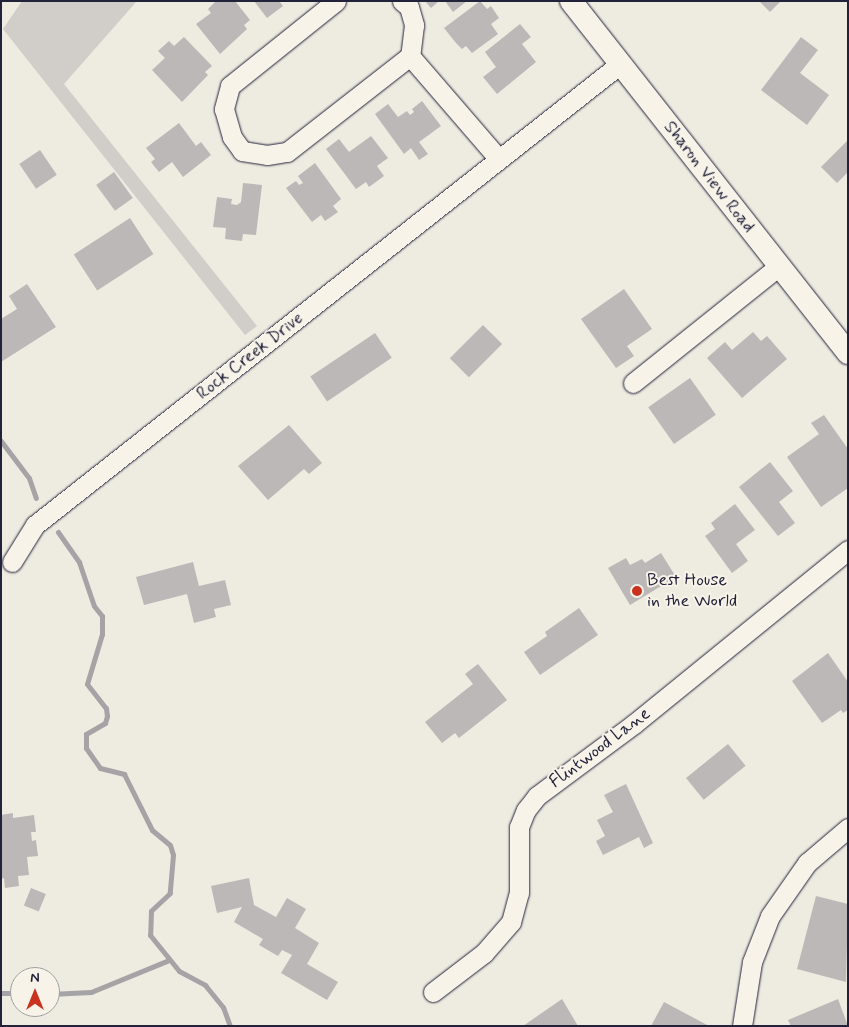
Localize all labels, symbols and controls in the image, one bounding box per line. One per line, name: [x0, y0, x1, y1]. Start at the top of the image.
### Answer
street label: Sharon View Road: [659, 118, 759, 236]
street label: Rock Creek Drive: [192, 308, 308, 404]
place label: Best House in the World: [647, 570, 737, 612]
marker: Best House in the World: [631, 585, 643, 597]
street label: Flintwood Lane: [547, 704, 653, 792]
north arrow: [10, 967, 60, 1017]
text: N: [30, 969, 40, 987]

